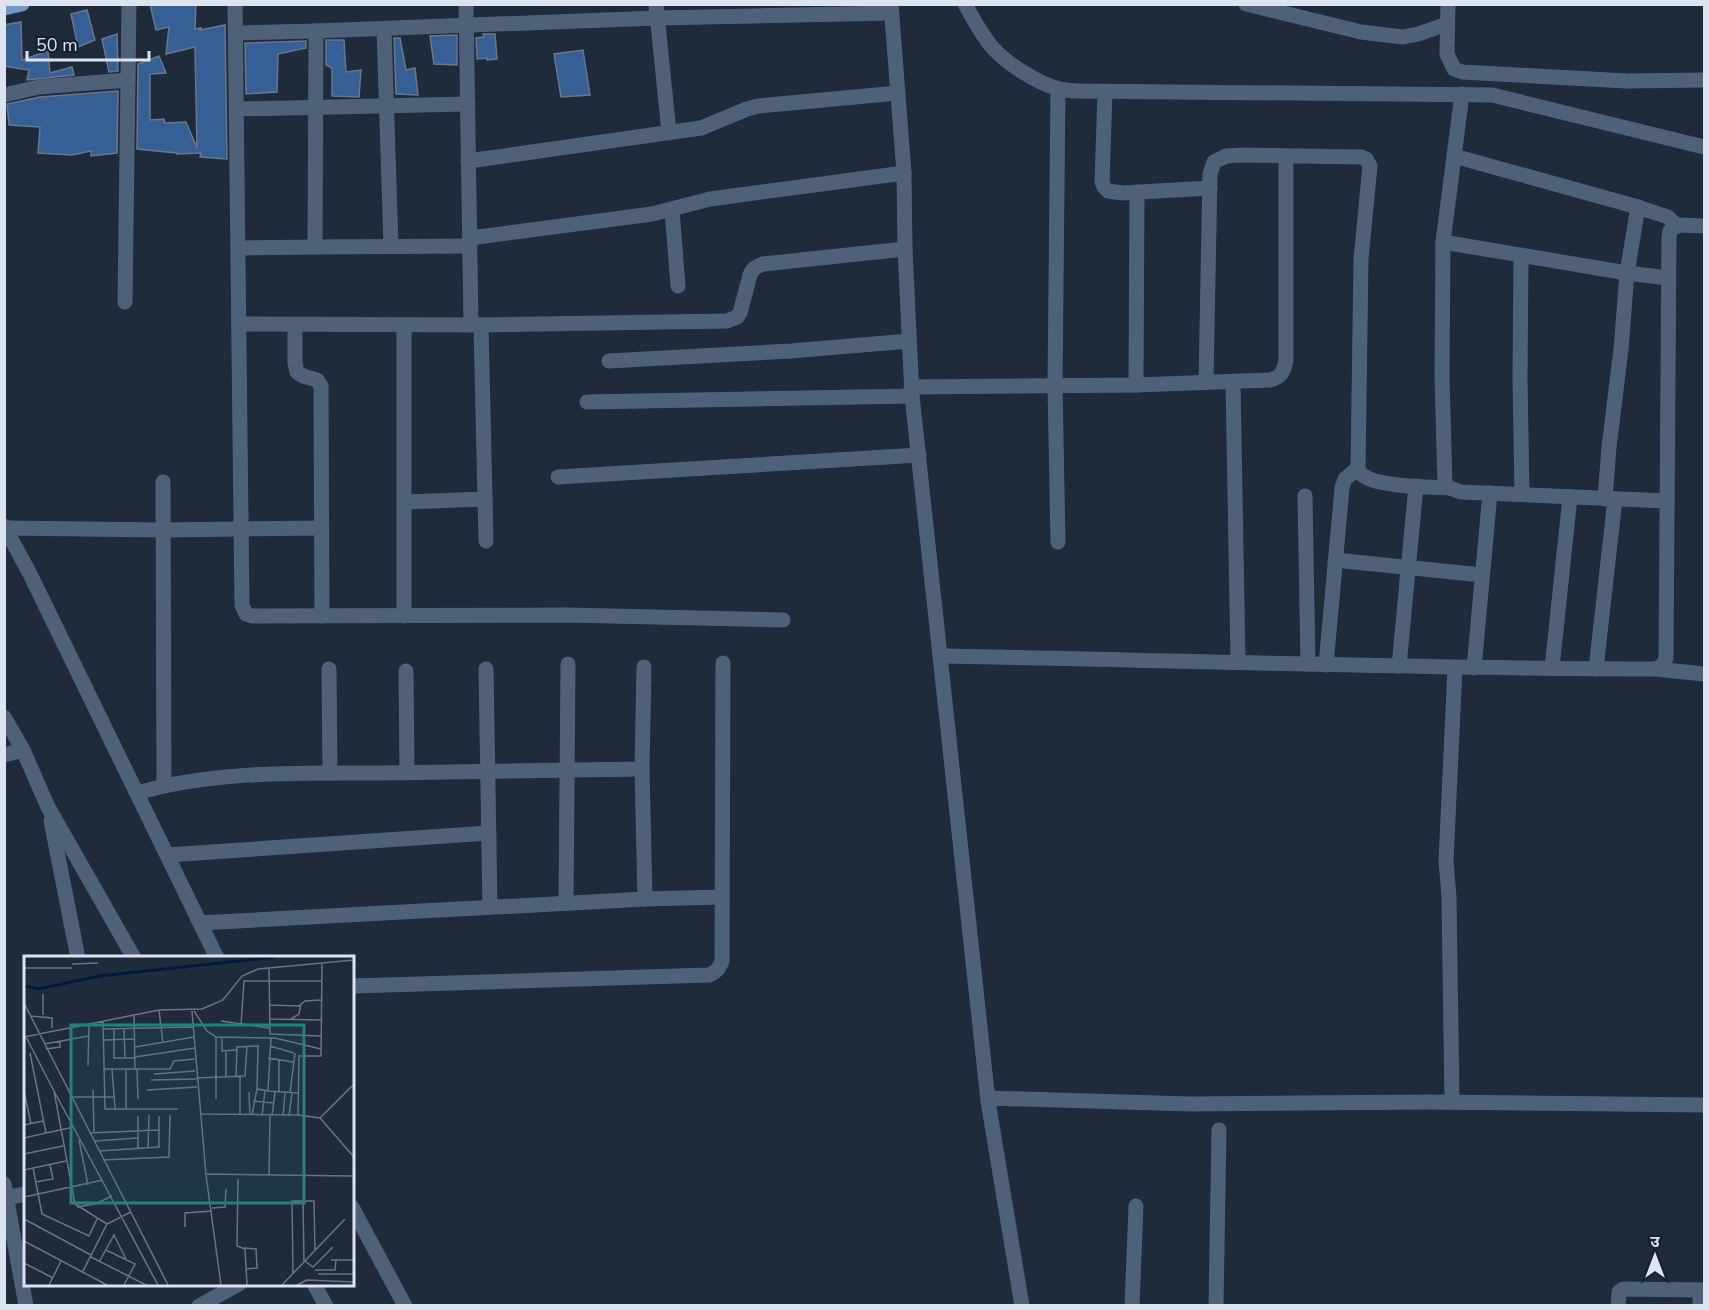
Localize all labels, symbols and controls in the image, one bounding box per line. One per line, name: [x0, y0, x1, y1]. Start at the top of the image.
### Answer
scale bar: [27, 24, 148, 62]
text: 50 m: [36, 33, 78, 57]
inset map: [24, 956, 354, 1286]
north arrow: [1625, 1226, 1685, 1286]
text: उ: [1650, 1231, 1660, 1253]

